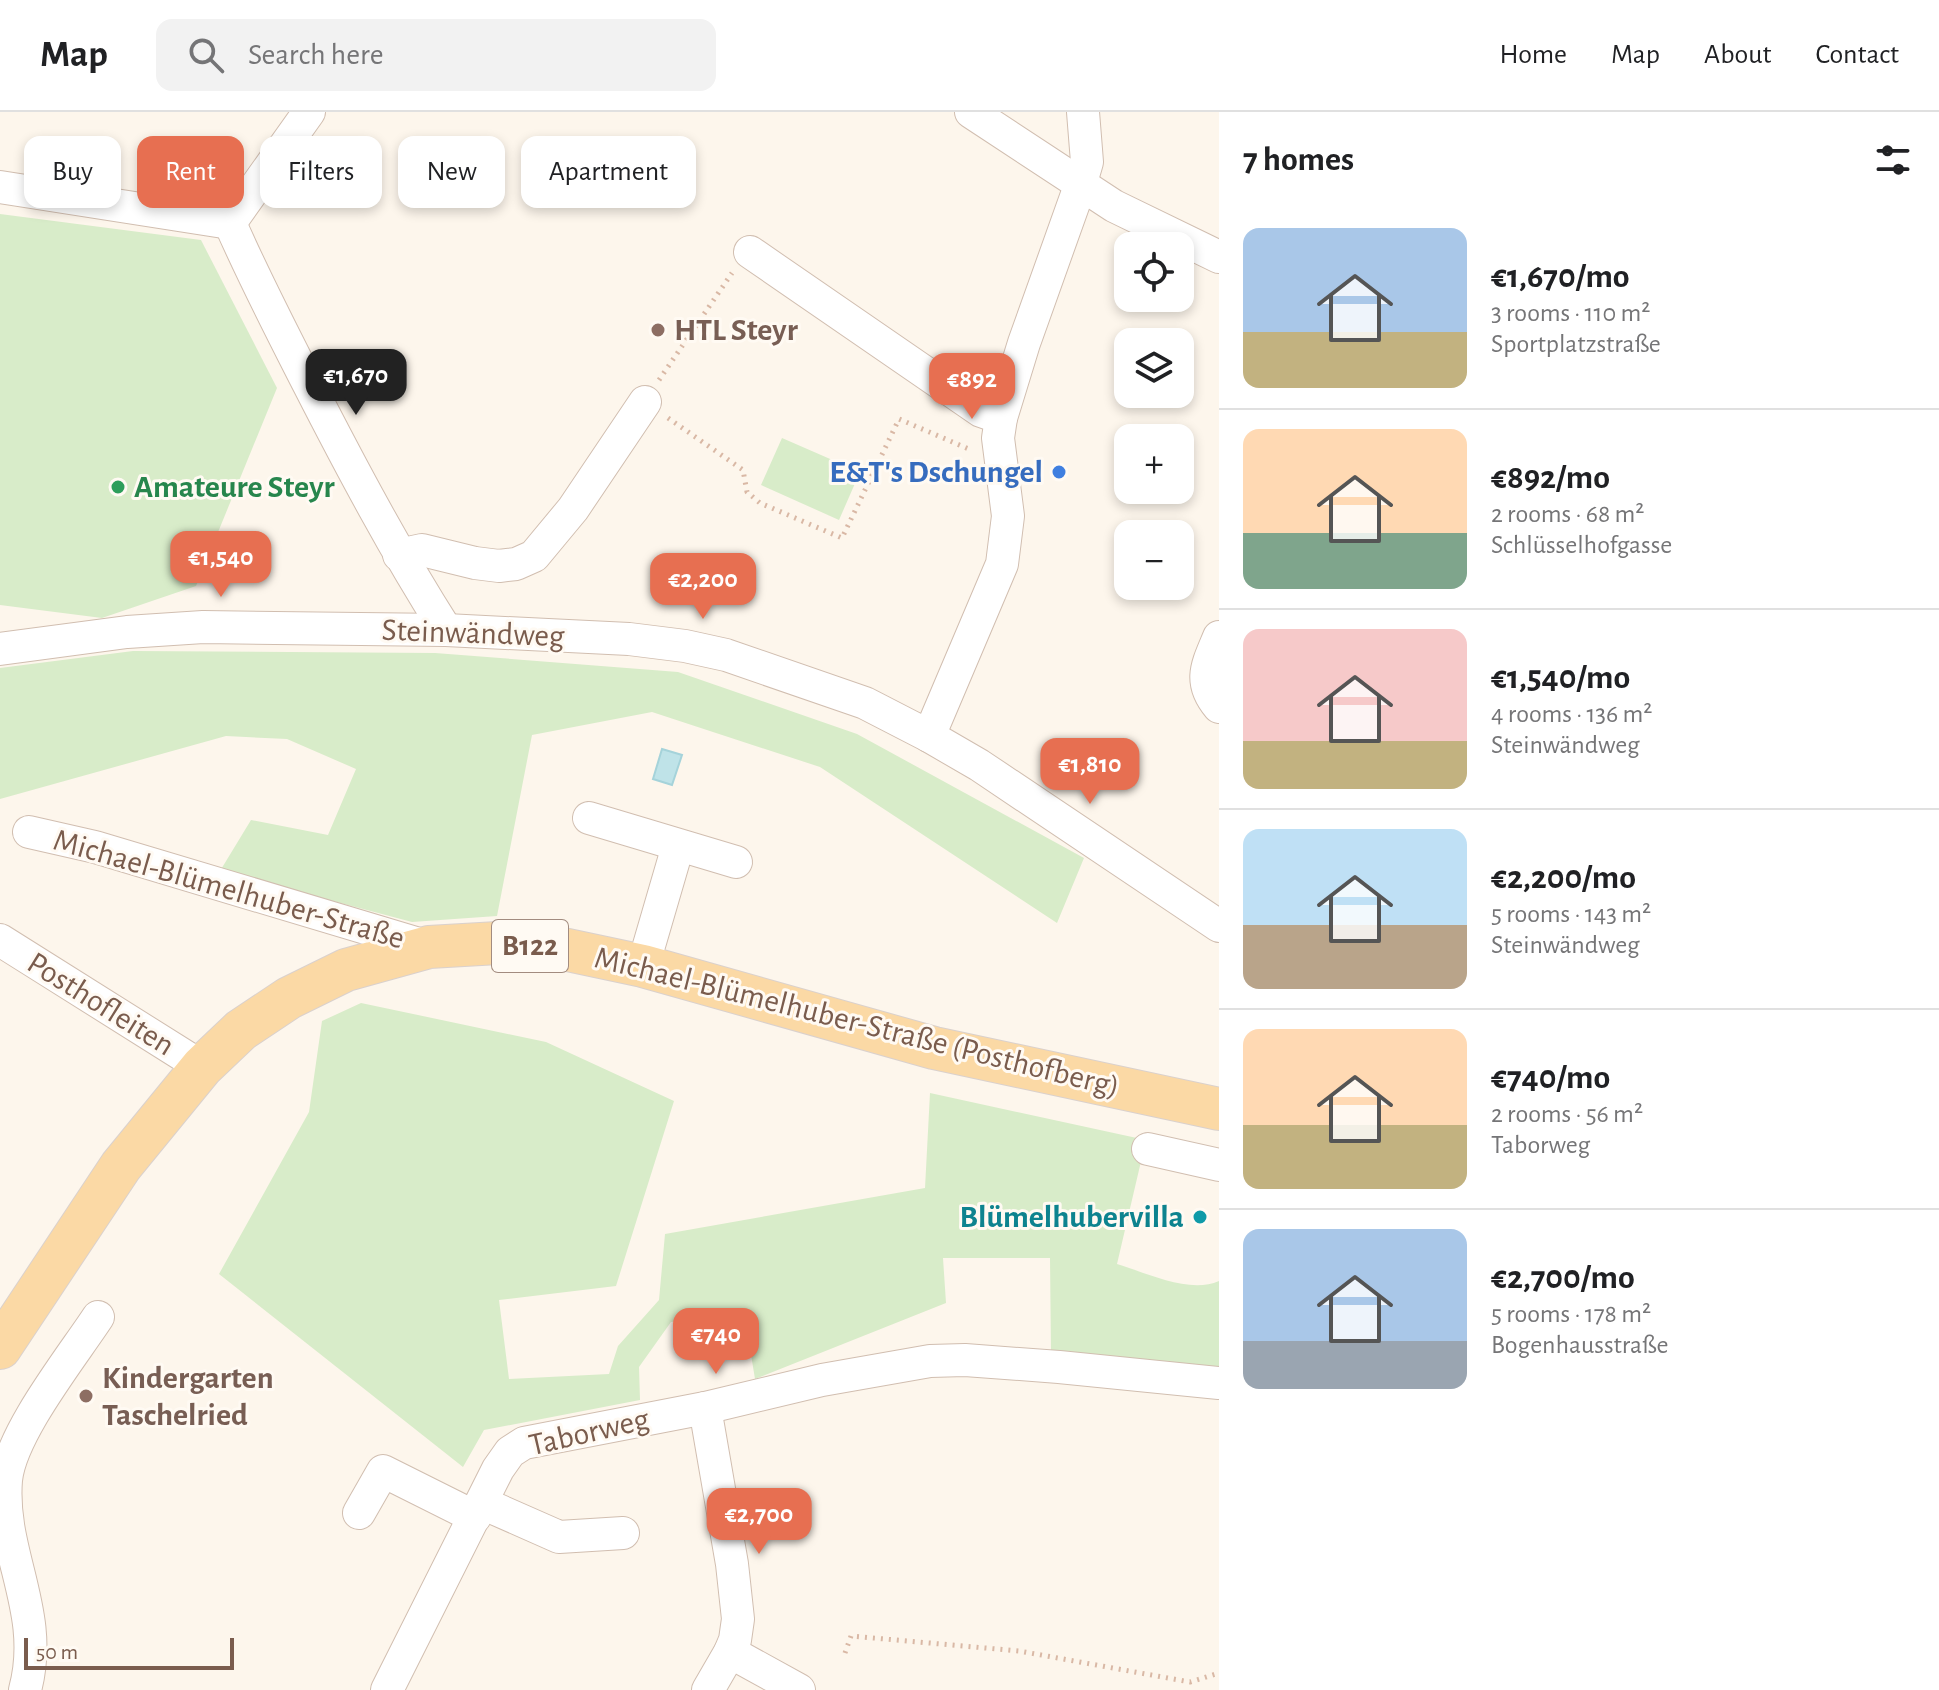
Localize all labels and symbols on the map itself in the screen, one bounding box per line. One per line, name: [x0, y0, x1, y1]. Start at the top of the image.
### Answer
place label: HTL Steyr: [674, 314, 798, 346]
marker: HTL Steyr: [649, 321, 667, 339]
pin: €1,670: [291, 349, 421, 417]
pin: €892: [925, 353, 1019, 421]
place label: E&T's Dschungel: [829, 456, 1043, 488]
marker: E&T's Dschungel: [1050, 463, 1068, 481]
place label: Amateure Steyr: [134, 471, 335, 503]
marker: Amateure Steyr: [109, 478, 127, 496]
pin: €1,540: [156, 531, 286, 599]
pin: €2,200: [638, 553, 768, 621]
street label: Steinwändweg: [381, 614, 565, 652]
pin: €1,810: [1025, 738, 1155, 806]
street label: Michael-Blümelhuber-Straße: [50, 824, 408, 954]
road number: B122: [492, 920, 568, 972]
street label: Michael-Blümelhuber-Straße (Posthofberg): [591, 941, 1123, 1103]
street label: Posthofleiten: [22, 946, 180, 1062]
place label: Blümelhubervilla: [960, 1201, 1184, 1233]
marker: Blümelhubervilla: [1191, 1208, 1209, 1226]
pin: €740: [669, 1308, 763, 1376]
place label: Kindergarten Taschelried: [102, 1362, 274, 1431]
marker: Kindergarten Taschelried: [77, 1387, 95, 1405]
street label: Taborweg: [526, 1403, 652, 1461]
pin: €2,700: [694, 1488, 824, 1556]
scale bar: [24, 1634, 234, 1670]

